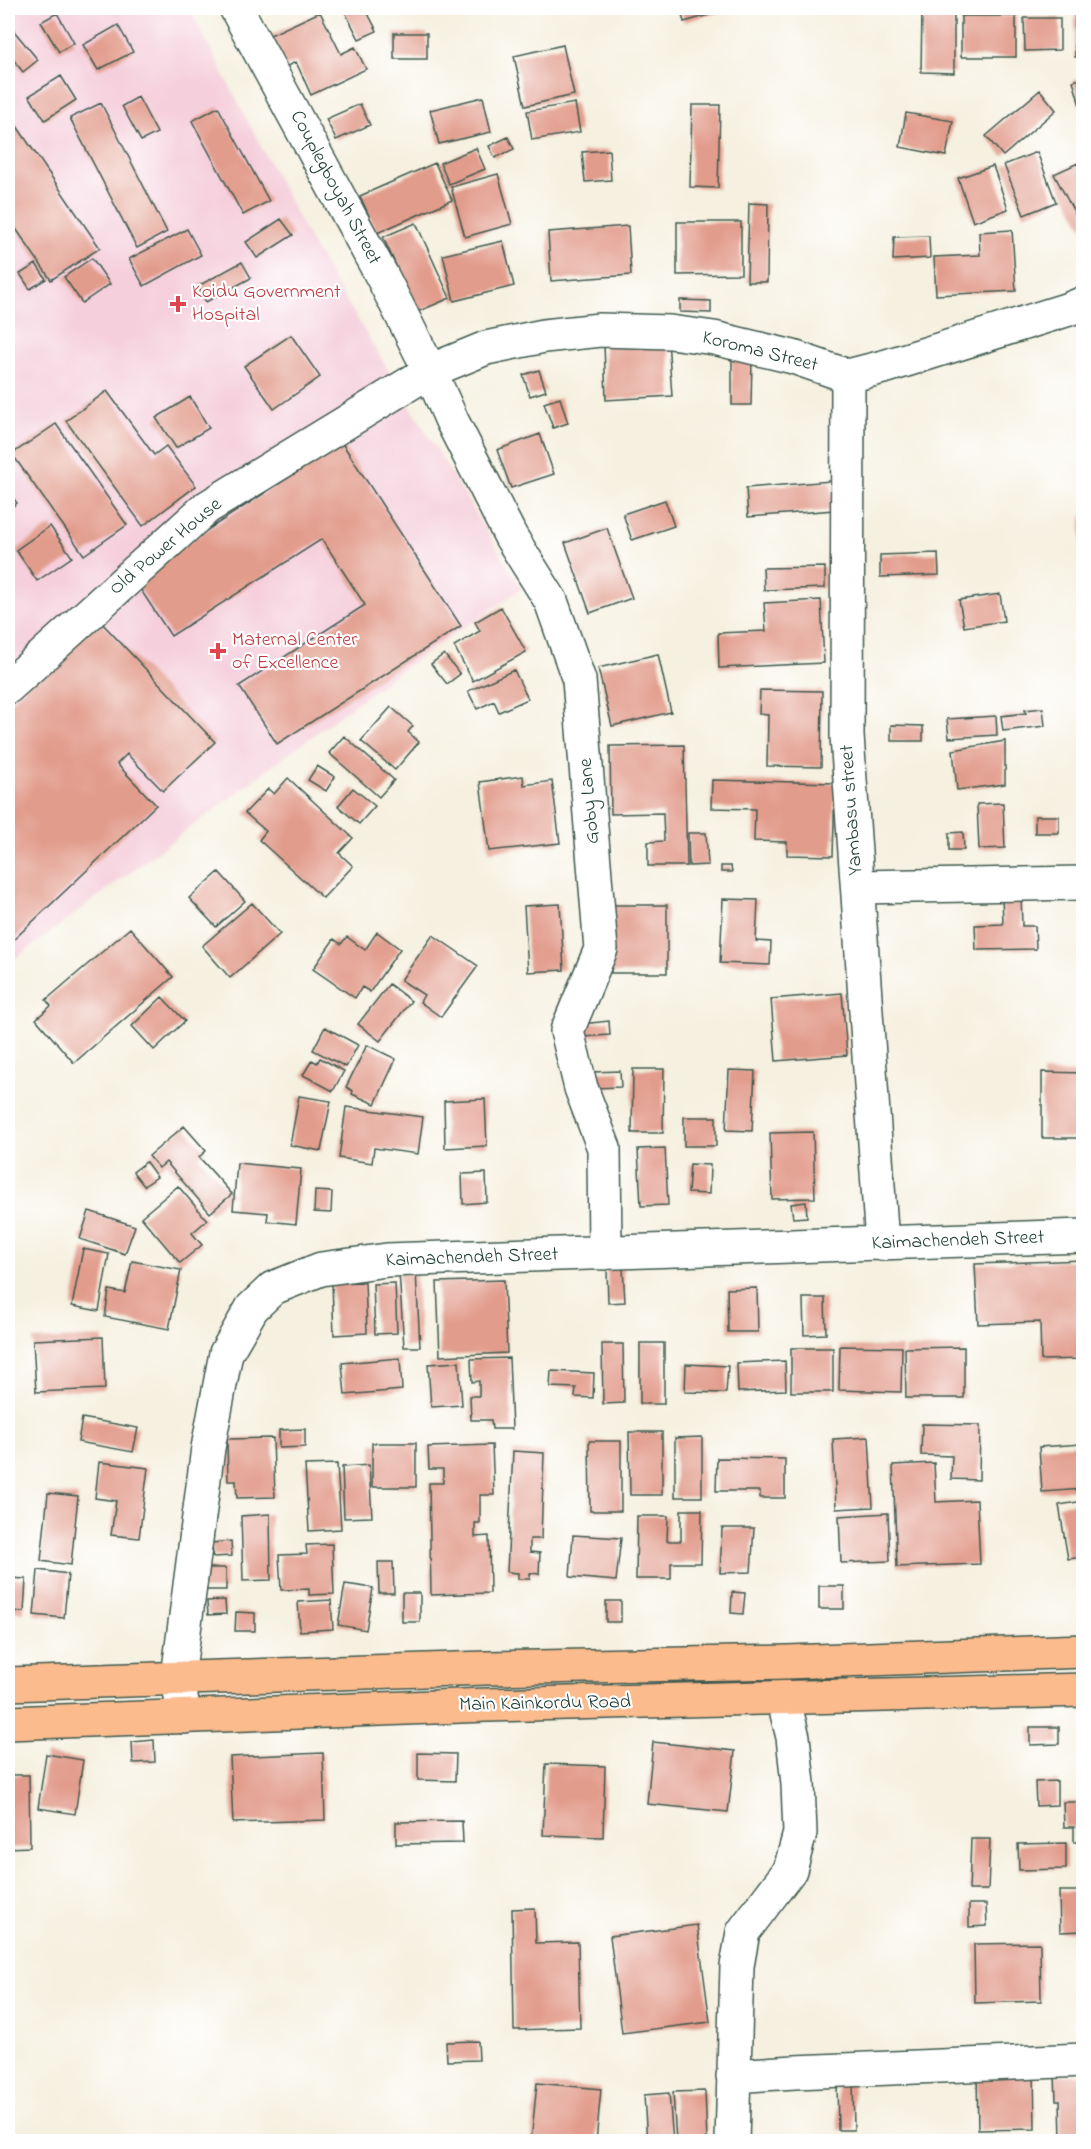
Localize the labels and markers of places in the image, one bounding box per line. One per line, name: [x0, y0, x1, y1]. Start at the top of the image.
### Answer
place label: Koidu Government Hospital: [192, 278, 341, 330]
marker: Koidu Government Hospital: [169, 295, 187, 313]
place label: Maternal Center of Excellence: [232, 626, 358, 678]
marker: Maternal Center of Excellence: [209, 642, 227, 660]

